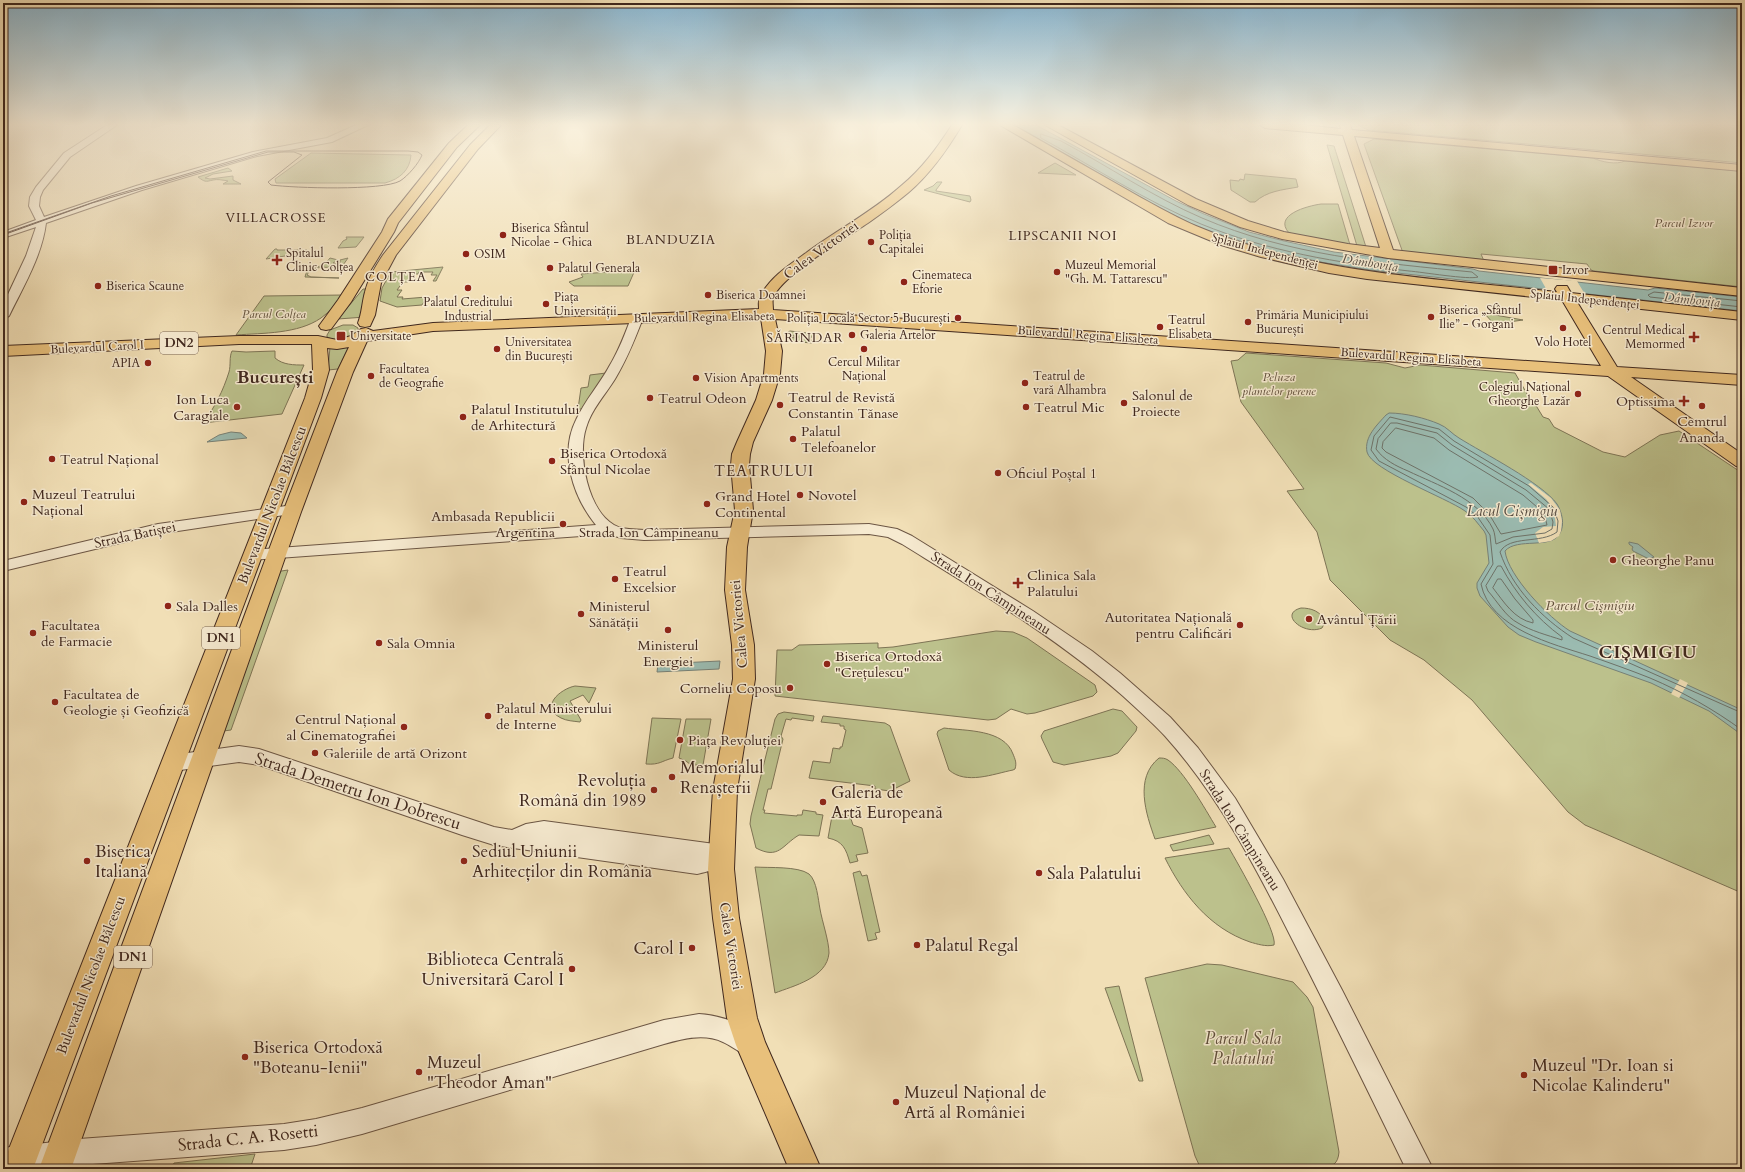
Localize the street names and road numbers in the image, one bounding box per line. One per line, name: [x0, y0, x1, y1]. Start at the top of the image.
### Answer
street label: Calea Victoriei: [780, 216, 862, 284]
street label: Splaiul Independenței: [1210, 229, 1321, 273]
street label: Splaiul Independenței: [1530, 285, 1641, 313]
street label: Bulevardul Regina Elisabeta: [633, 308, 775, 326]
street label: Bulevardul Regina Elisabeta: [1017, 322, 1160, 348]
road number: DN2: [160, 332, 198, 354]
street label: Bulevardul Carol I: [50, 337, 144, 357]
street label: Bulevardul Regina Elisabeta: [1340, 344, 1483, 370]
street label: Bulevardul Nicolae Bălcescu: [233, 423, 311, 587]
street label: Strada Batiștei: [92, 517, 178, 553]
street label: Strada Ion Câmpineanu: [579, 523, 719, 542]
street label: Strada Ion Câmpineanu: [927, 547, 1055, 639]
street label: Calea Victoriei: [726, 579, 752, 669]
road number: DN1: [202, 627, 240, 649]
street label: Strada Demetru Ion Dobrescu: [252, 747, 464, 835]
street label: Strada Ion Câmpineanu: [1195, 766, 1285, 895]
street label: Bulevardul Nicolae Bălcescu: [52, 893, 130, 1057]
street label: Calea Victoriei: [715, 901, 747, 991]
road number: DN1: [114, 946, 152, 968]
street label: Strada C. A. Rosetti: [177, 1119, 320, 1157]

